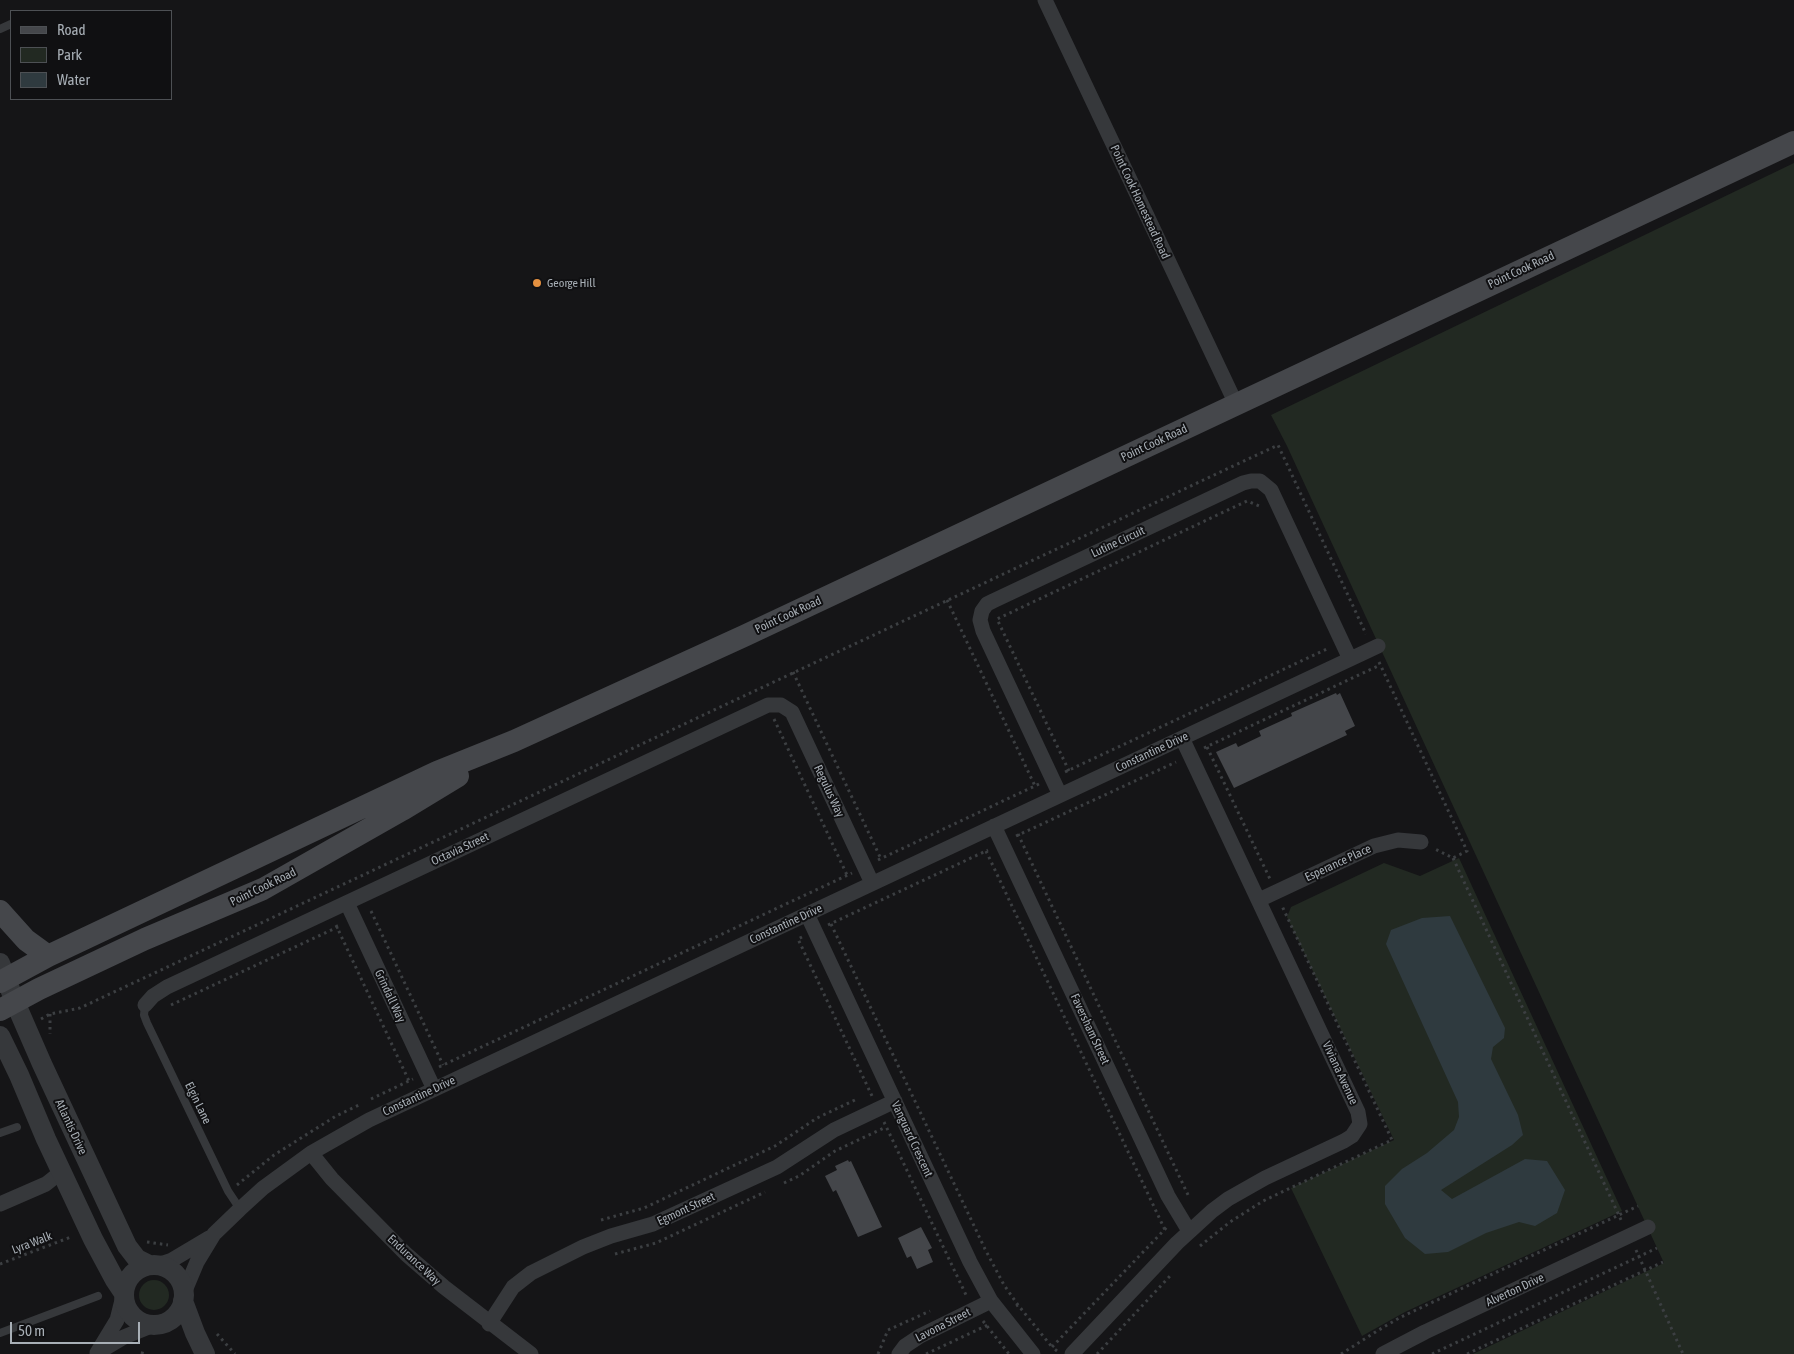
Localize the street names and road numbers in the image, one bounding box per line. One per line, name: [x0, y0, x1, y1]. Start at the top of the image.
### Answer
street label: Point Cook Homestead Road: [1107, 143, 1173, 261]
street label: Point Cook Road: [1486, 248, 1556, 292]
street label: Point Cook Road: [1119, 421, 1189, 465]
street label: Lutine Circuit: [1089, 523, 1147, 561]
street label: Point Cook Road: [753, 593, 823, 637]
street label: Constantine Drive: [1113, 729, 1191, 775]
street label: Regulus Way: [811, 763, 847, 819]
street label: Octavia Street: [429, 829, 491, 869]
street label: Esperance Place: [1303, 841, 1373, 885]
street label: Point Cook Road: [228, 865, 298, 909]
street label: Constantine Drive: [747, 901, 825, 947]
street label: Grindall Way: [372, 967, 408, 1025]
street label: Faversham Street: [1067, 991, 1113, 1067]
street label: Viviana Avenue: [1319, 1039, 1361, 1107]
street label: Constantine Drive: [380, 1073, 458, 1119]
street label: Elgin Lane: [182, 1080, 214, 1126]
street label: Atlantis Drive: [52, 1097, 90, 1157]
street label: Vanguard Crescent: [888, 1099, 936, 1179]
street label: Egmont Street: [655, 1189, 717, 1229]
street label: Lyra Walk: [10, 1229, 54, 1257]
street label: Endurance Way: [384, 1232, 444, 1288]
street label: Alverton Drive: [1484, 1270, 1546, 1310]
street label: Lavona Street: [913, 1305, 973, 1345]

